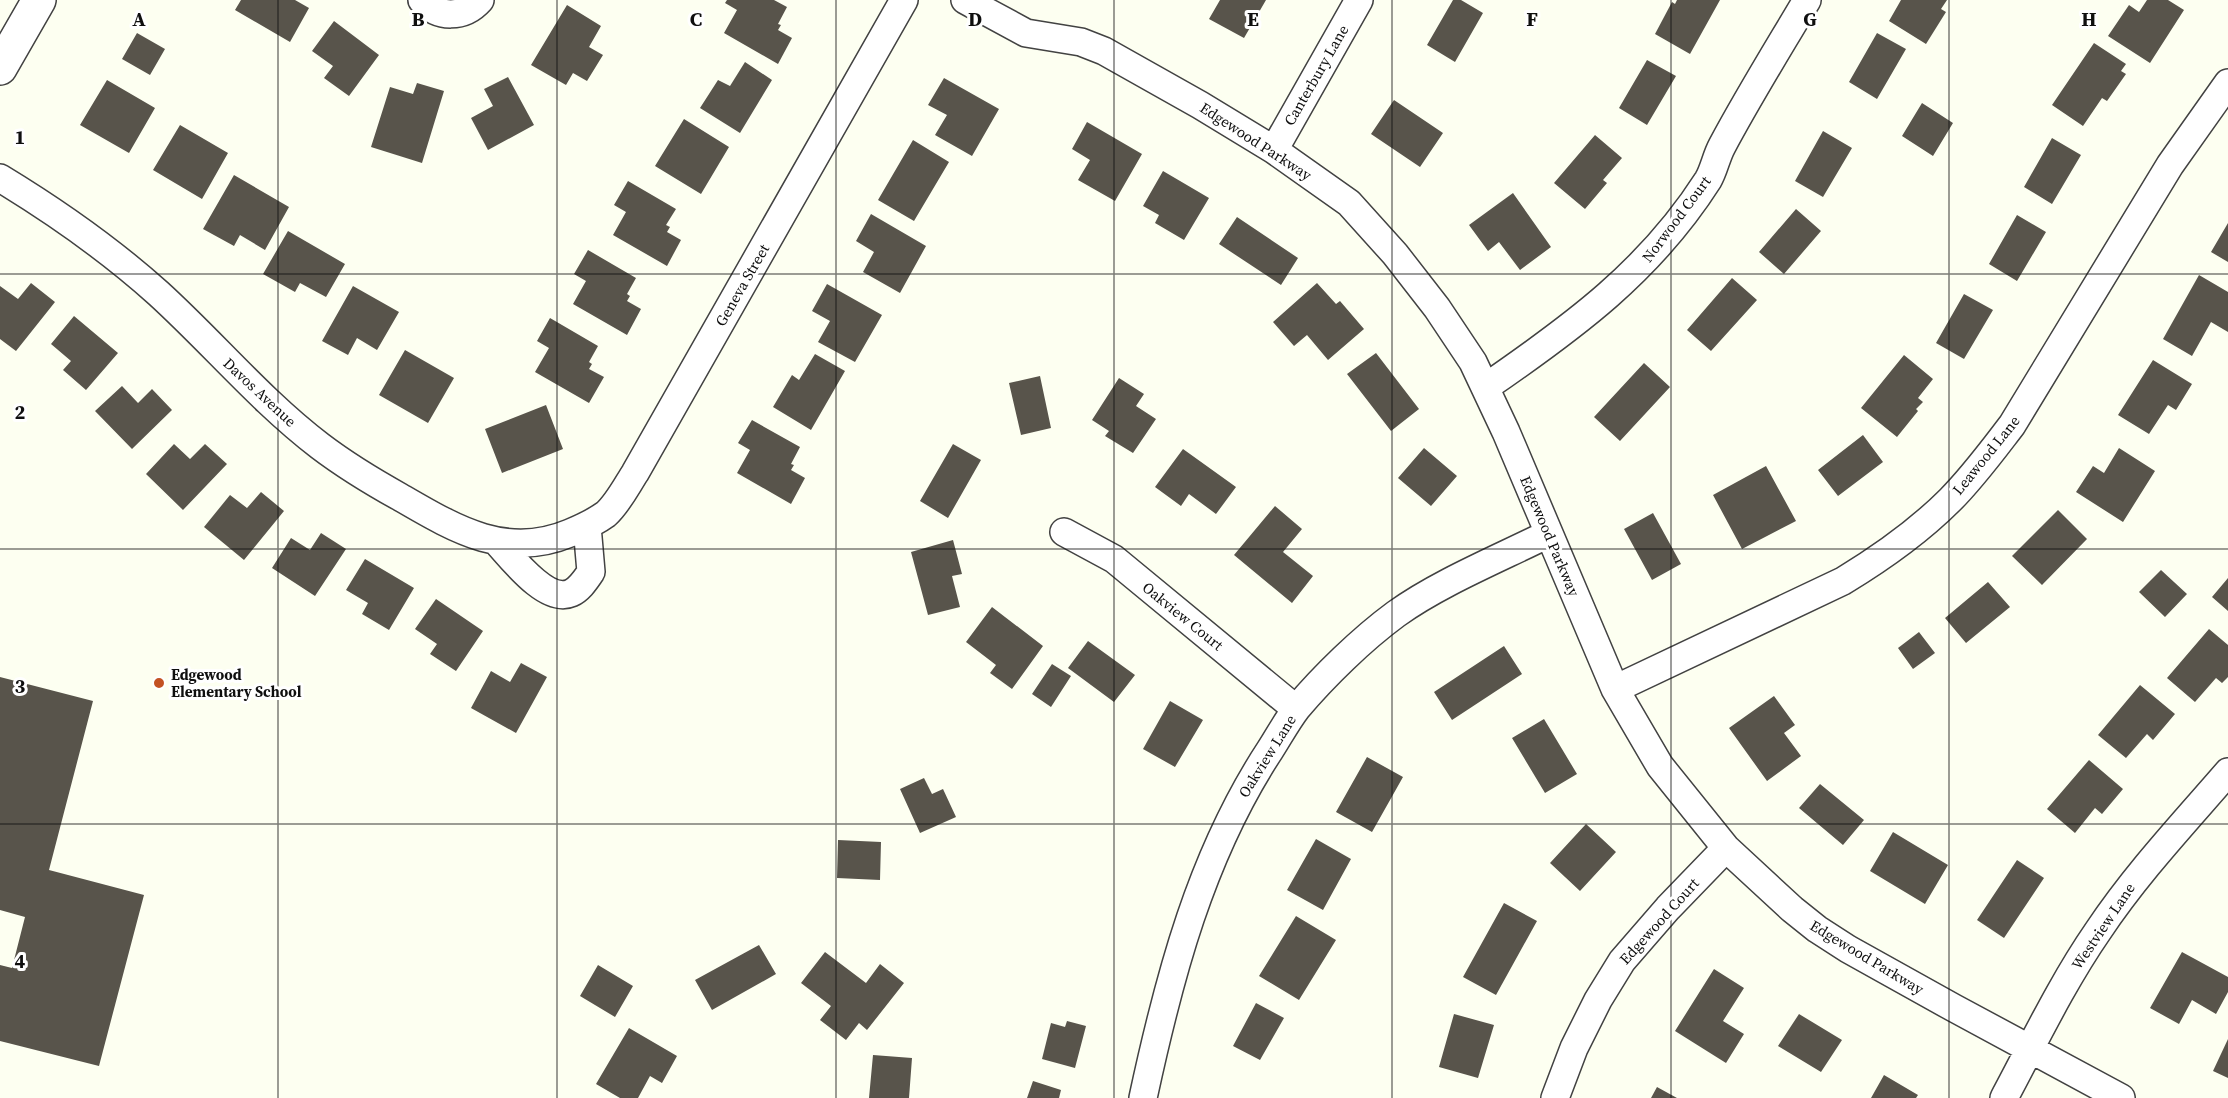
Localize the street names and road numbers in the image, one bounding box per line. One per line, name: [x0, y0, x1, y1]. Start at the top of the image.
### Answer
street label: Canterbury Lane: [1279, 21, 1353, 129]
street label: Edgewood Parkway: [1196, 97, 1316, 185]
street label: Norwood Court: [1637, 171, 1715, 266]
street label: Geneva Street: [710, 240, 774, 330]
street label: Davos Avenue: [219, 353, 301, 432]
street label: Leawood Lane: [1947, 411, 2025, 499]
street label: Edgewood Parkway: [1515, 472, 1585, 600]
street label: Oakview Court: [1138, 577, 1228, 655]
street label: Oakview Lane: [1233, 710, 1301, 802]
street label: Edgewood Court: [1614, 873, 1704, 969]
street label: Westview Lane: [2066, 878, 2140, 973]
street label: Edgewood Parkway: [1806, 915, 1928, 999]

